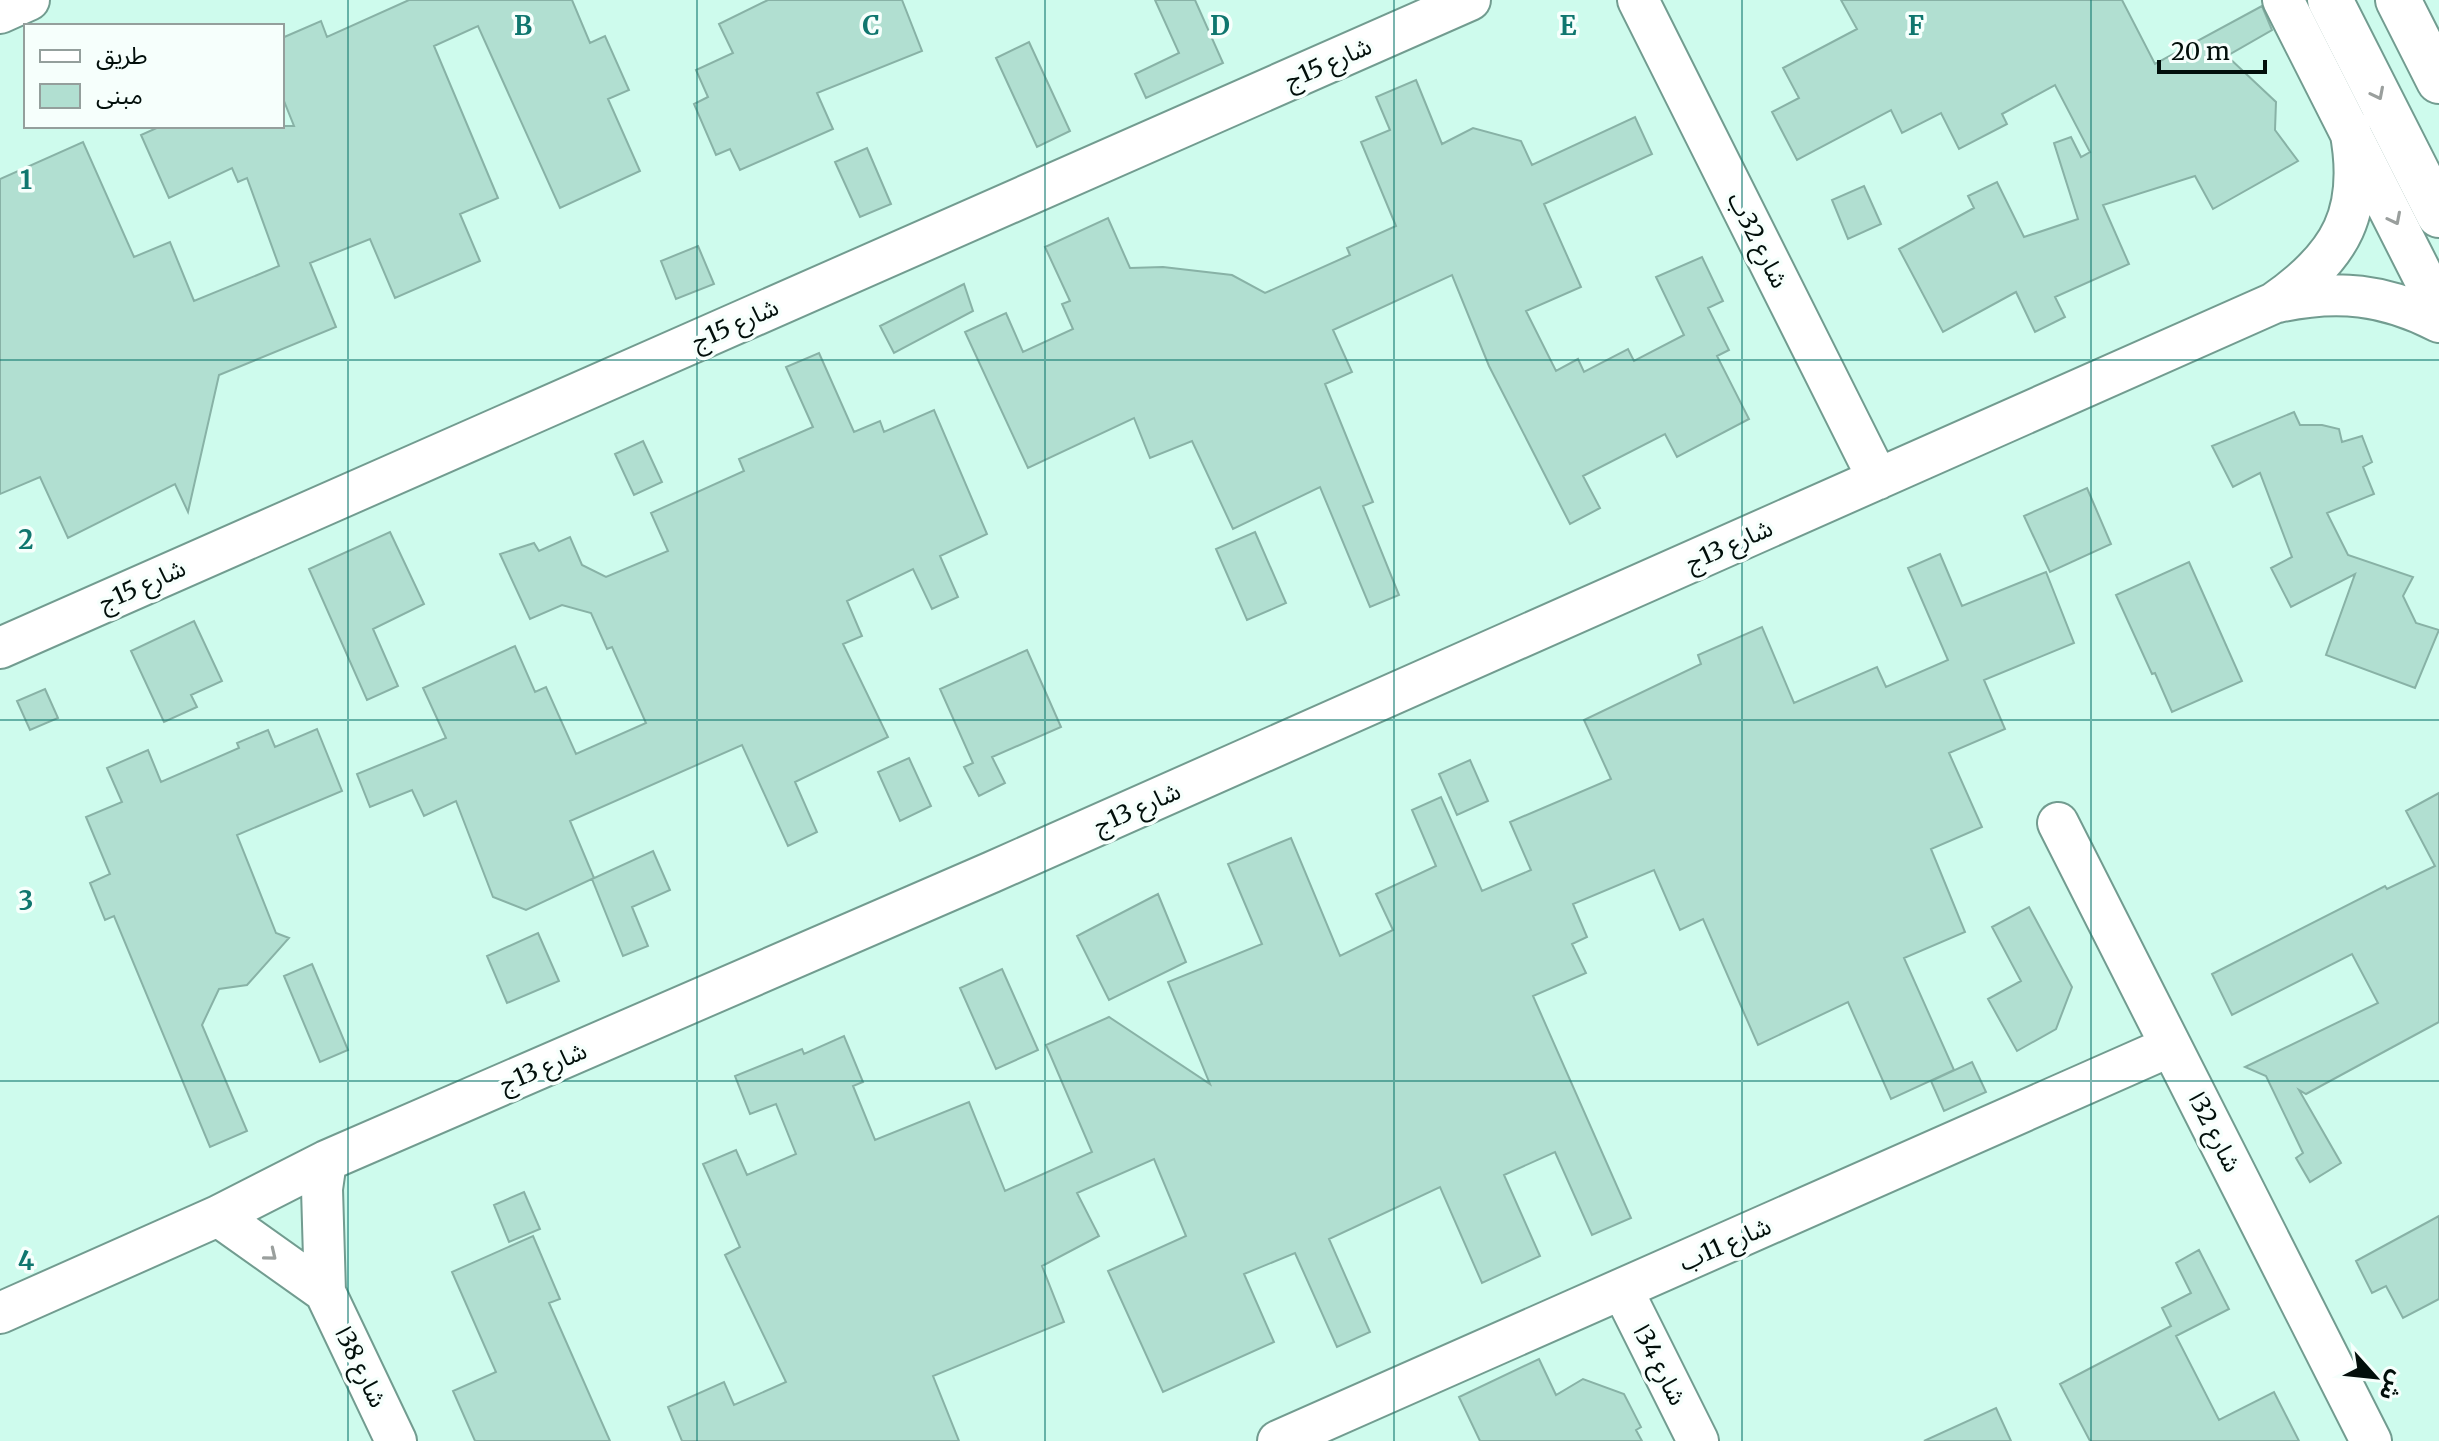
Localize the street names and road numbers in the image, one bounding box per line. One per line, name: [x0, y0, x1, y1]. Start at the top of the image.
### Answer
street label: شارع 15ج: [1280, 30, 1377, 98]
street label: شارع 32ب: [1719, 187, 1795, 294]
street label: شارع 15ج: [687, 291, 784, 359]
street label: شارع 13ج: [1681, 512, 1778, 580]
street label: شارع 15ج: [94, 552, 191, 620]
street label: شارع 13ج: [1089, 775, 1186, 843]
street label: شارع 13ج: [495, 1035, 592, 1101]
street label: شارع 32ا: [2180, 1087, 2248, 1178]
street label: شارع 11ب: [1674, 1210, 1777, 1280]
street label: شارع 34ا: [1625, 1319, 1693, 1411]
street label: شارع 38ا: [326, 1322, 394, 1413]

